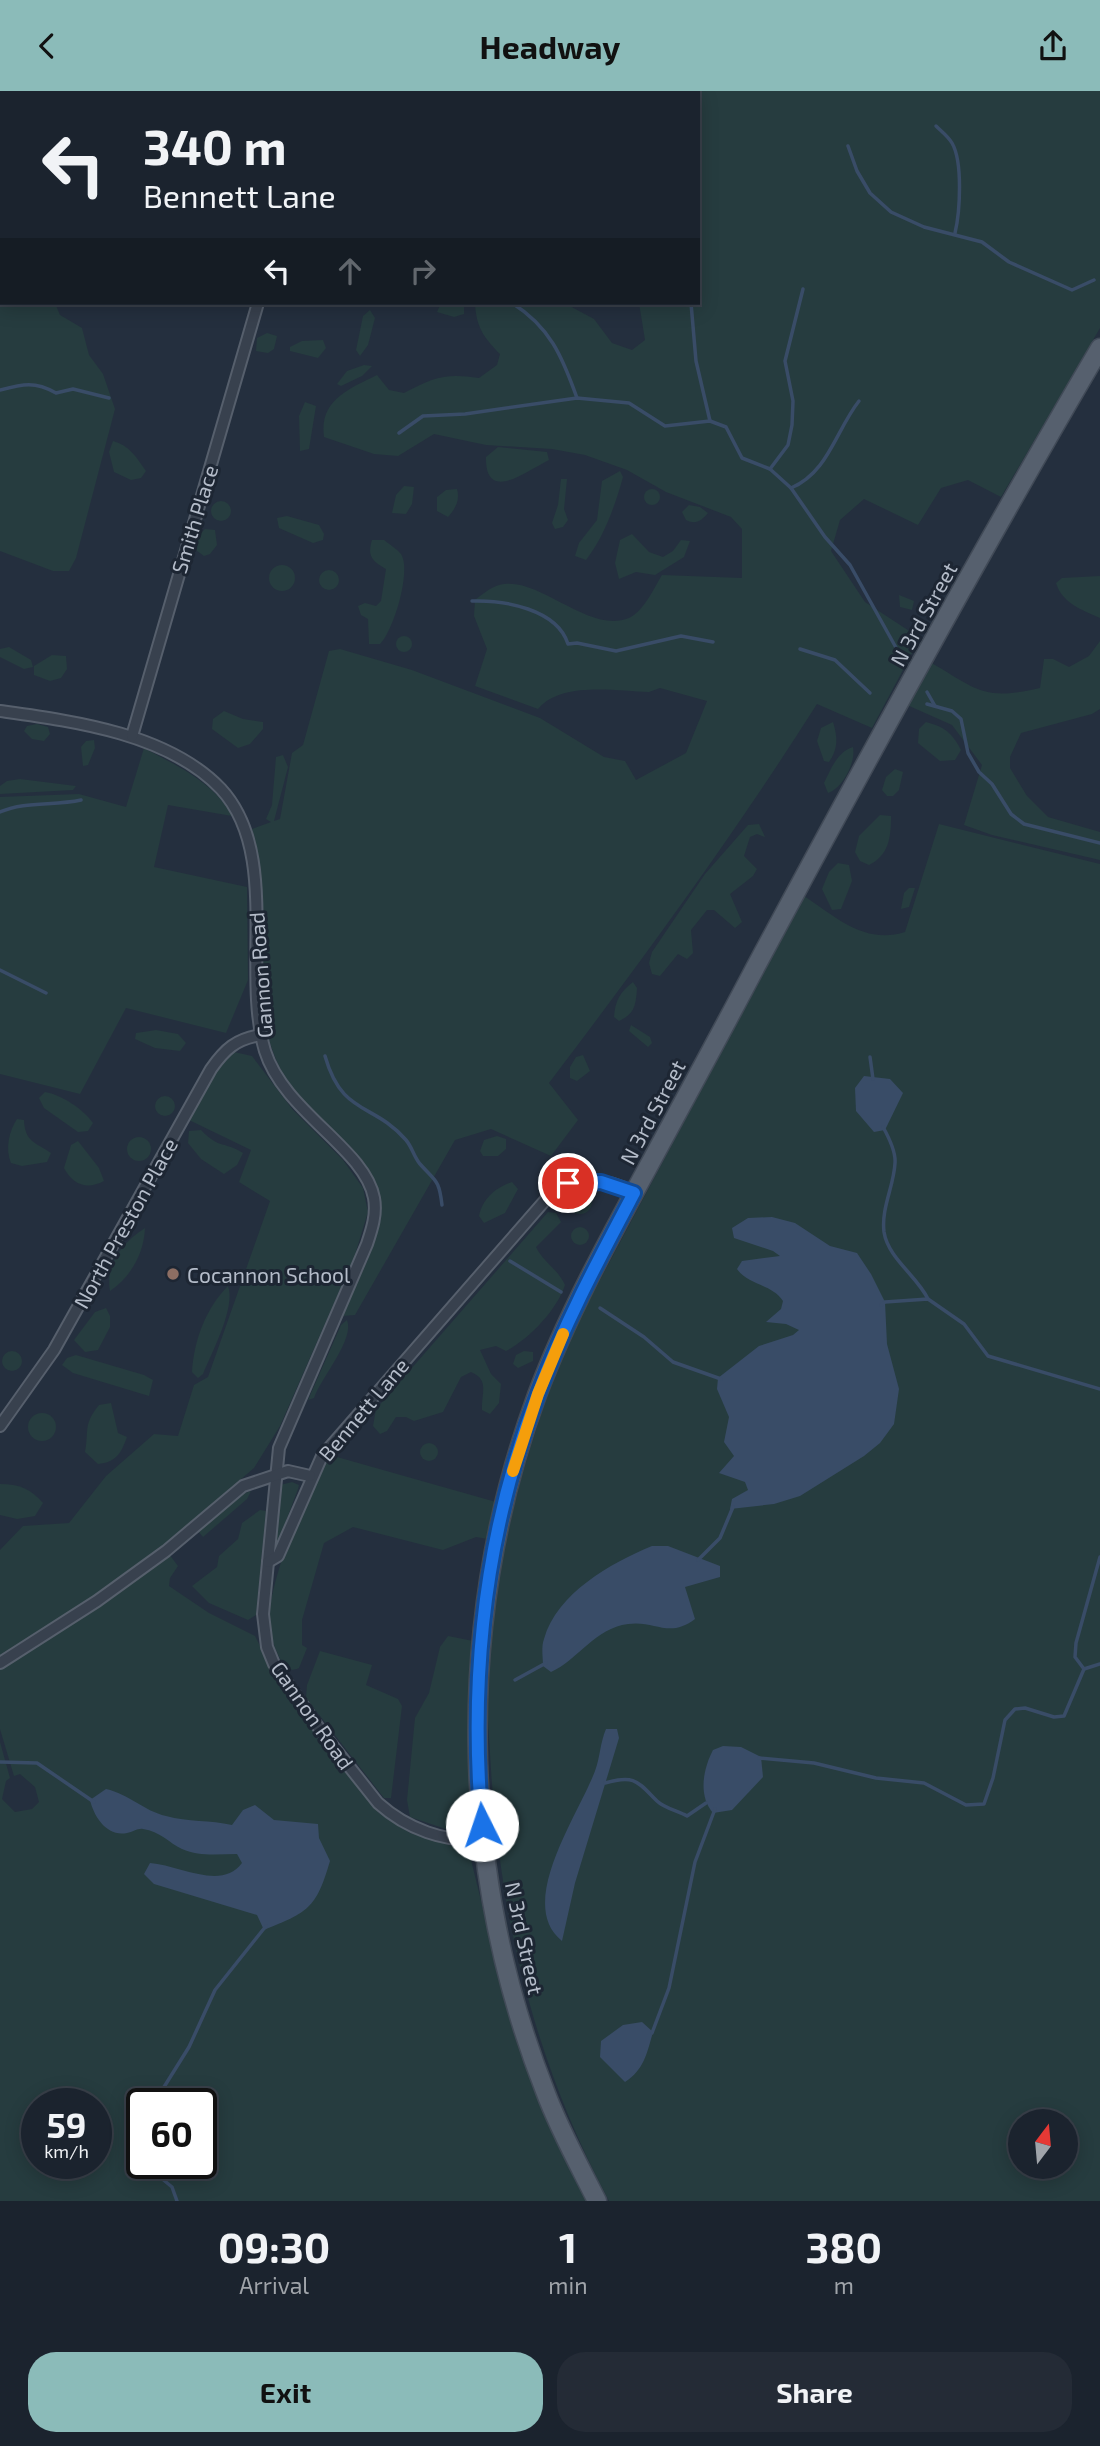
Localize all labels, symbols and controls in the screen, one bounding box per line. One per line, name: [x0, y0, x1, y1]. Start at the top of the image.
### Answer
icon: back: [28, 27, 66, 65]
text: Headway: [480, 27, 620, 65]
icon: share: [1034, 27, 1072, 65]
text: 340 m: [143, 116, 287, 175]
icon: left: [28, 119, 119, 210]
text: Bennett Lane: [143, 176, 336, 214]
icon: left: [258, 252, 296, 290]
icon: ahead: [331, 252, 369, 290]
icon: right: [404, 252, 442, 290]
street label: Smith Place: [166, 462, 222, 576]
street label: N 3rd Street: [884, 558, 962, 670]
street label: Gannon Road: [243, 911, 277, 1039]
street label: N 3rd Street: [614, 1056, 690, 1168]
street label: North Preston Place: [68, 1133, 182, 1313]
pin: [538, 1153, 598, 1213]
icon: arrive: [549, 1164, 587, 1202]
place label: Cocannon School: [187, 1262, 351, 1287]
marker: Cocannon School: [165, 1266, 181, 1282]
street label: Bennett Lane: [313, 1353, 413, 1465]
street label: Gannon Road: [267, 1656, 359, 1774]
position arrow: [445, 1788, 519, 1862]
street label: N 3rd Street: [501, 1879, 549, 1997]
speed limit sign: 60: [126, 2088, 217, 2179]
text: 59: [47, 2103, 86, 2145]
north arrow: [1008, 2109, 1078, 2179]
map controls: [1008, 2109, 1078, 2179]
text: km/h: [44, 2140, 89, 2162]
text: 09:30: [218, 2221, 330, 2271]
text: 1: [559, 2221, 577, 2271]
text: 380: [806, 2221, 882, 2271]
text: Arrival: [239, 2271, 309, 2299]
text: min: [548, 2271, 588, 2299]
text: m: [834, 2271, 854, 2299]
button: Exit: [28, 2352, 543, 2432]
button: Share: [557, 2352, 1072, 2432]

